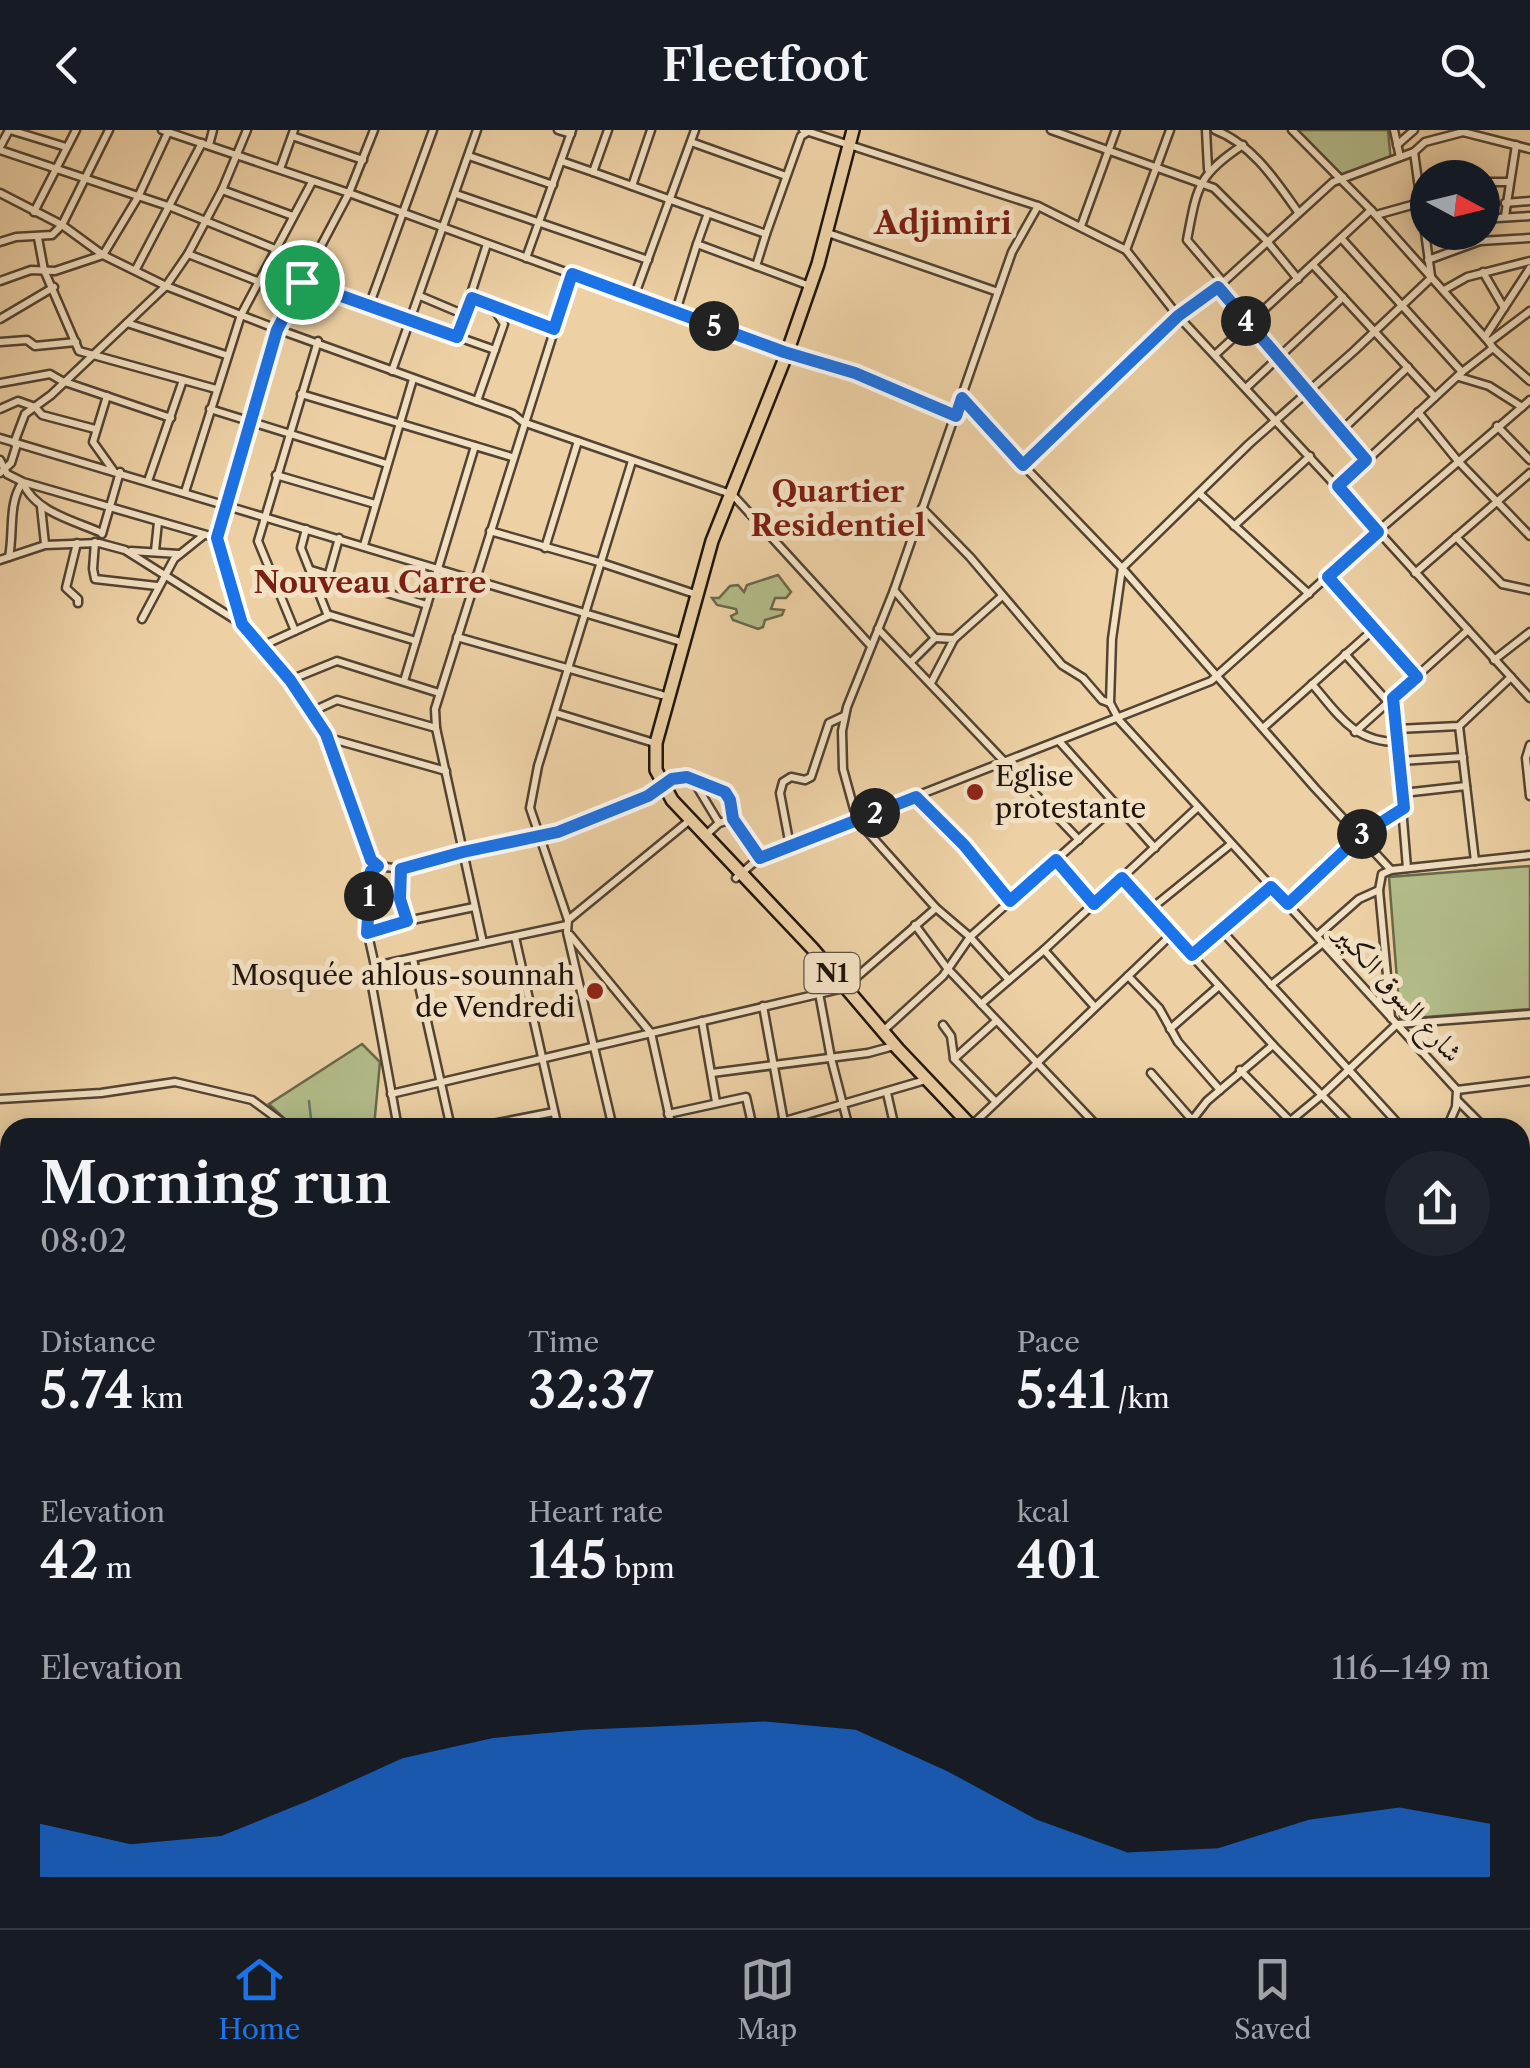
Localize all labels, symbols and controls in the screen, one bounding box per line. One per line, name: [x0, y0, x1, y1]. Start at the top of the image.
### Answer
text: Fleetfoot: [662, 37, 868, 93]
icon: back: [40, 38, 95, 93]
icon: search: [1435, 38, 1490, 93]
north arrow: [1410, 160, 1500, 250]
map controls: [1410, 160, 1500, 250]
district label: Adjimiri: [873, 203, 1012, 242]
pin: [260, 240, 345, 325]
icon: arrive: [275, 255, 330, 310]
pin: 4: [1221, 296, 1271, 346]
pin: 5: [689, 301, 739, 351]
text: 4: [1238, 304, 1254, 338]
text: 5: [706, 309, 722, 343]
district label: Quartier Residentiel: [750, 473, 926, 544]
district label: Nouveau Carre: [254, 564, 486, 601]
place label: Eglise protestante: [995, 759, 1146, 825]
marker: Eglise protestante: [964, 781, 986, 803]
pin: 2: [850, 788, 900, 838]
text: 2: [867, 796, 883, 830]
pin: 3: [1337, 809, 1387, 859]
text: 3: [1354, 817, 1370, 851]
pin: 1: [344, 871, 394, 921]
text: 1: [363, 879, 375, 913]
street label: شارع السوق الكبير: [1321, 915, 1470, 1074]
road number: N1: [804, 953, 860, 993]
place label: Mosquée ahlous-sounnah de Vendredi: [231, 958, 575, 1024]
marker: Mosquée ahlous-sounnah de Vendredi: [584, 980, 606, 1002]
text: Morning run: [40, 1150, 391, 1217]
button: share: [1385, 1151, 1490, 1256]
text: 08:02: [40, 1221, 127, 1260]
text: Distance: [40, 1325, 156, 1359]
text: Time: [528, 1325, 599, 1359]
text: Pace: [1017, 1325, 1080, 1359]
text: 5.74: [40, 1359, 134, 1421]
text: 32:37: [528, 1359, 654, 1421]
text: 5:41: [1017, 1359, 1110, 1421]
text: km: [134, 1381, 184, 1415]
text: /km: [1110, 1381, 1170, 1415]
text: Elevation: [40, 1495, 165, 1529]
text: Heart rate: [528, 1495, 663, 1529]
text: kcal: [1017, 1495, 1070, 1529]
text: 42: [40, 1529, 99, 1591]
text: 145: [528, 1529, 607, 1591]
text: 401: [1017, 1529, 1100, 1591]
text: m: [99, 1551, 132, 1585]
text: bpm: [607, 1551, 675, 1585]
text: Elevation: [40, 1648, 183, 1687]
text: 116–149 m: [1332, 1648, 1490, 1687]
tab: Home: [218, 1952, 301, 2046]
tab: Map: [737, 1952, 797, 2046]
tab: Saved: [1234, 1952, 1312, 2046]

